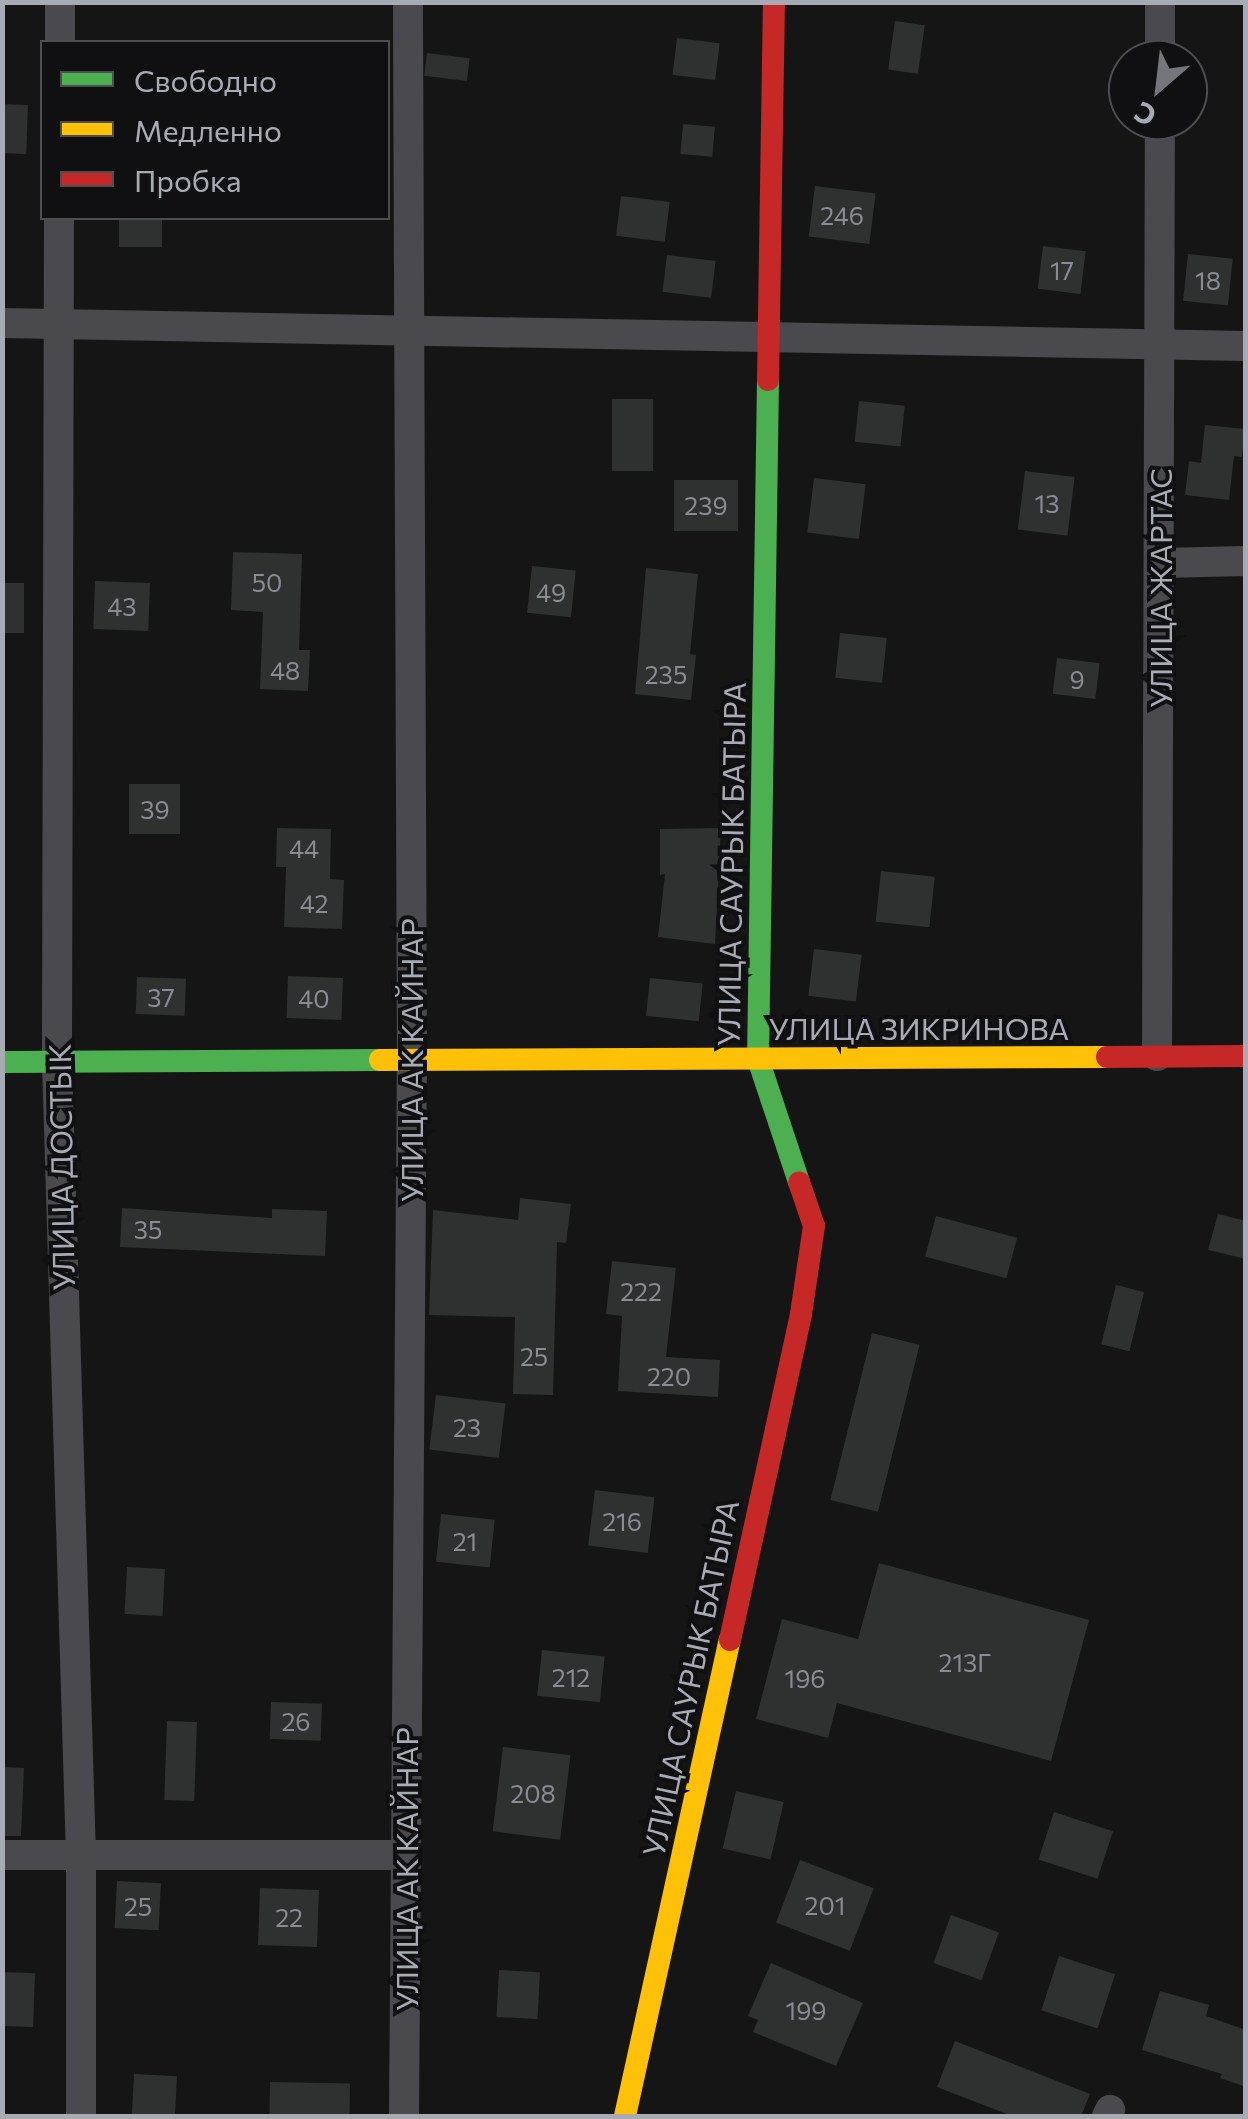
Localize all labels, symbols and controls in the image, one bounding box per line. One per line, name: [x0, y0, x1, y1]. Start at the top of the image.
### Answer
legend: [40, 40, 390, 220]
north arrow: [1108, 40, 1208, 140]
text: Свободно: [134, 61, 277, 98]
text: С: [1128, 95, 1161, 134]
text: Медленно: [134, 111, 282, 148]
text: Пробка: [134, 161, 242, 198]
house number: 246: [820, 200, 864, 230]
house number: 17: [1050, 255, 1074, 285]
house number: 18: [1195, 265, 1221, 295]
street label: УЛИЦА ЖАРТАС: [1142, 468, 1178, 708]
house number: 13: [1035, 488, 1059, 518]
house number: 239: [684, 490, 728, 520]
house number: 50: [252, 567, 282, 597]
house number: 49: [536, 577, 566, 607]
house number: 43: [107, 591, 137, 621]
house number: 48: [270, 655, 300, 685]
house number: 235: [645, 659, 687, 689]
house number: 9: [1069, 664, 1085, 694]
street label: УЛИЦА САУРЫК БАТЫРА: [710, 682, 752, 1046]
house number: 39: [140, 794, 170, 824]
house number: 44: [289, 833, 319, 863]
house number: 42: [300, 888, 328, 918]
street label: УЛИЦА АК КАЙНАР: [393, 918, 429, 1202]
house number: 37: [147, 982, 175, 1012]
house number: 40: [298, 983, 330, 1013]
street label: УЛИЦА ЗИКРИНОВА: [769, 1010, 1069, 1046]
street label: УЛИЦА ДОСТЫК: [41, 1043, 81, 1291]
house number: 35: [134, 1214, 162, 1244]
house number: 222: [620, 1276, 662, 1306]
house number: 25: [520, 1341, 548, 1371]
house number: 220: [647, 1361, 691, 1391]
house number: 23: [453, 1412, 481, 1442]
street label: УЛИЦА САУРЫК БАТЫРА: [635, 1496, 745, 1860]
house number: 216: [602, 1506, 642, 1536]
house number: 21: [453, 1526, 477, 1556]
house number: 213Г: [939, 1647, 991, 1677]
house number: 212: [552, 1662, 590, 1692]
house number: 196: [784, 1663, 826, 1693]
house number: 26: [282, 1706, 310, 1736]
street label: УЛИЦА АК КАЙНАР: [388, 1727, 424, 2011]
house number: 208: [510, 1778, 556, 1808]
house number: 201: [805, 1890, 845, 1920]
house number: 25: [124, 1891, 152, 1921]
house number: 22: [275, 1902, 303, 1932]
house number: 199: [785, 1995, 827, 2025]

